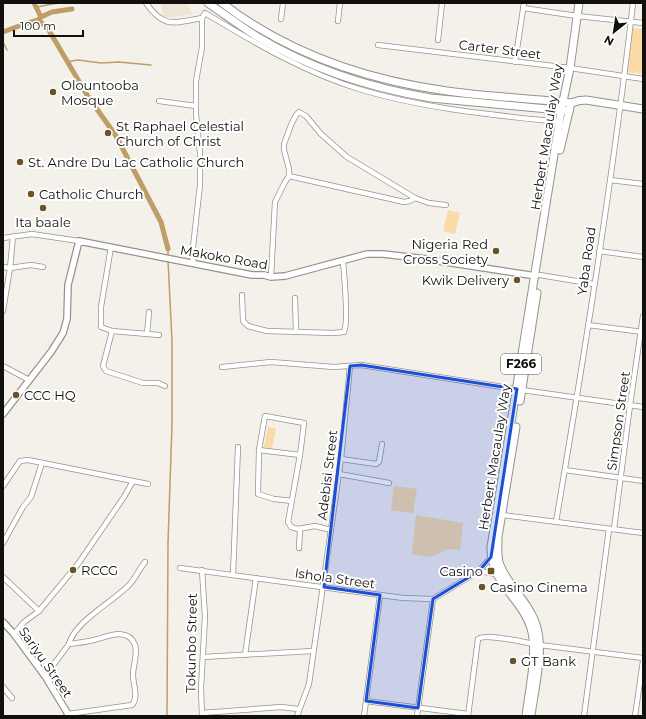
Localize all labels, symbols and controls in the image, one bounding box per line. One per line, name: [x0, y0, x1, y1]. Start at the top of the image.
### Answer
scale bar: [14, 12, 83, 38]
north arrow: [594, 12, 634, 52]
text: 100 m: [20, 18, 56, 33]
text: N: [602, 32, 616, 49]
street label: Carter Street: [458, 36, 542, 62]
street label: Herbert Macaulay Way: [527, 62, 566, 211]
place label: Olountooba Mosque: [61, 77, 139, 108]
marker: Olountooba Mosque: [48, 87, 58, 97]
place label: St Raphael Celestial Church of Christ: [116, 118, 244, 149]
marker: St Raphael Celestial Church of Christ: [103, 128, 113, 138]
place label: St. Andre Du Lac Catholic Church: [28, 154, 244, 170]
marker: St. Andre Du Lac Catholic Church: [15, 157, 25, 167]
place label: Catholic Church: [39, 186, 144, 202]
marker: Catholic Church: [26, 189, 36, 199]
marker: Ita baale: [38, 203, 48, 213]
place label: Ita baale: [15, 214, 71, 230]
street label: Yaba Road: [573, 226, 599, 296]
place label: Nigeria Red Cross Society: [403, 236, 489, 267]
street label: Makoko Road: [179, 241, 269, 273]
marker: Nigeria Red Cross Society: [491, 246, 501, 256]
place label: Kwik Delivery: [422, 272, 510, 288]
marker: Kwik Delivery: [512, 275, 522, 285]
road number: F266: [501, 354, 541, 374]
street label: Simpson Street: [603, 370, 633, 472]
street label: Herbert Macaulay Way: [475, 382, 514, 531]
place label: CCC HQ: [24, 387, 76, 403]
marker: CCC HQ: [11, 390, 21, 400]
street label: Adebisi Street: [314, 429, 340, 521]
place label: RCCG: [81, 562, 118, 578]
place label: Casino: [439, 563, 483, 579]
street label: Ishola Street: [294, 564, 376, 592]
marker: RCCG: [68, 565, 78, 575]
marker: Casino: [486, 566, 496, 576]
place label: Casino Cinema: [490, 579, 588, 595]
marker: Casino Cinema: [477, 582, 487, 592]
street label: Tokunbo Street: [182, 593, 200, 693]
street label: Sariyu Street: [16, 624, 76, 700]
place label: GT Bank: [521, 653, 576, 669]
marker: GT Bank: [508, 656, 518, 666]

